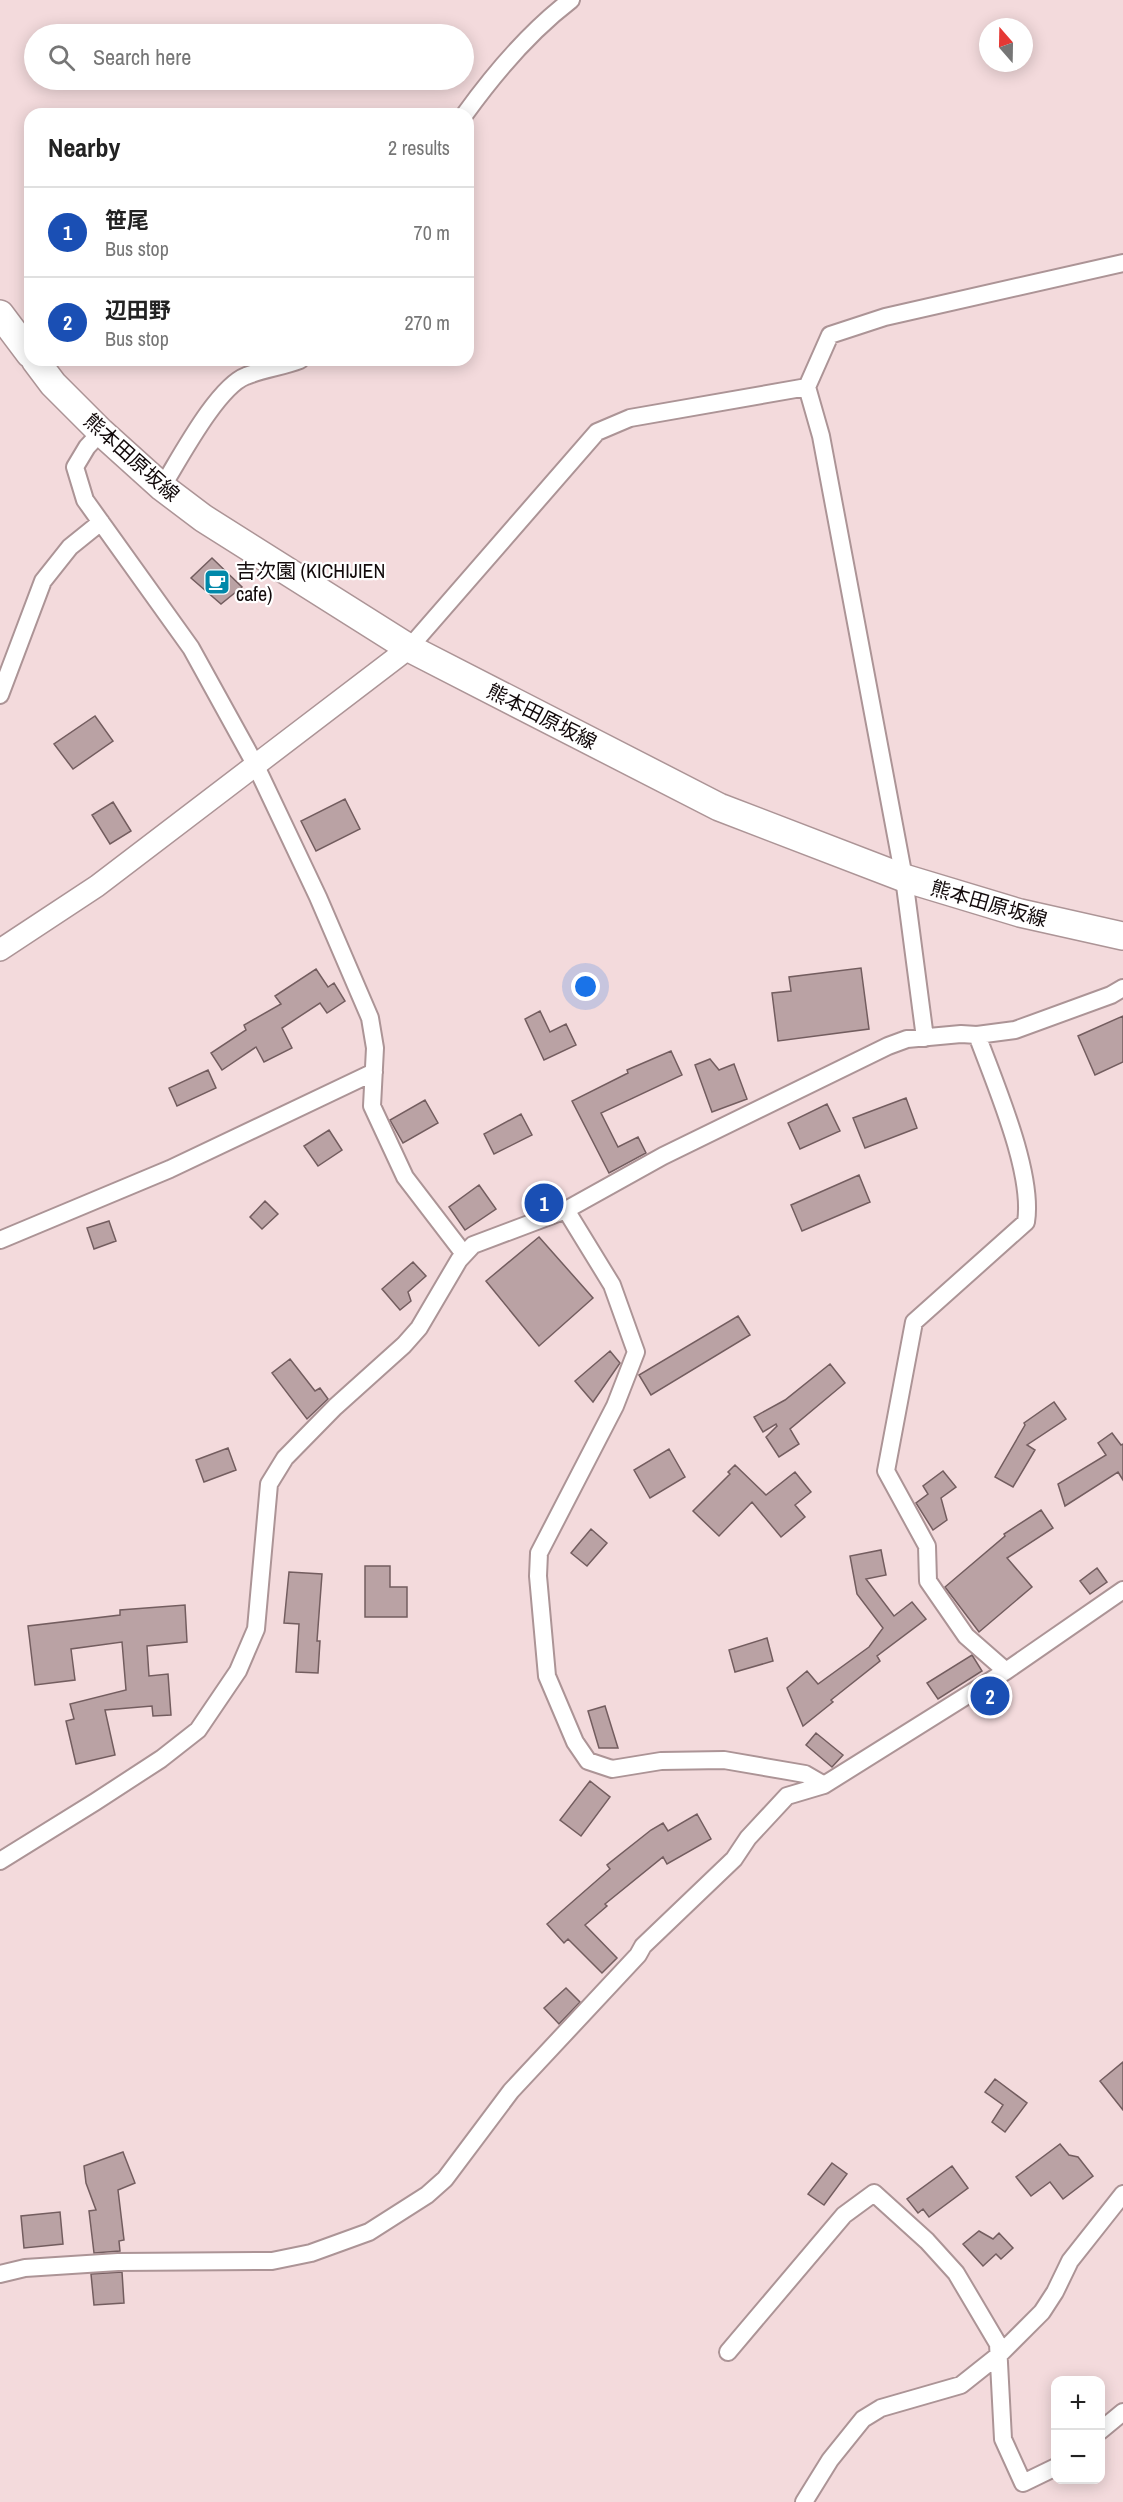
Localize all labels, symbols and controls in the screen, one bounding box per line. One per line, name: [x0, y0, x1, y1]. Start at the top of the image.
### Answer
north arrow: [979, 18, 1033, 72]
search box: [24, 24, 474, 90]
icon: search: [45, 41, 78, 74]
text: Search here: [93, 42, 191, 72]
text: Nearby: [48, 130, 120, 165]
text: 2 results: [388, 134, 450, 161]
text: 笹尾: [105, 205, 149, 235]
text: 1: [63, 219, 72, 246]
text: 70 m: [414, 219, 450, 246]
text: Bus stop: [105, 235, 169, 262]
text: 辺田野: [105, 295, 171, 325]
text: 2: [63, 309, 72, 336]
text: 270 m: [404, 309, 450, 336]
text: Bus stop: [105, 325, 169, 352]
street label: 熊本田原坂線: [78, 407, 186, 507]
place label: 吉次園 (KICHIJIEN cafe): [236, 557, 385, 607]
cafe icon: 吉次園 (KICHIJIEN cafe): [202, 567, 232, 597]
street label: 熊本田原坂線: [482, 677, 602, 755]
street label: 熊本田原坂線: [928, 873, 1050, 933]
your location: [571, 972, 600, 1001]
pin: 1: [524, 1180, 564, 1226]
pin: 2: [970, 1674, 1010, 1718]
map controls: [1051, 2376, 1105, 2484]
button: +: [1051, 2376, 1105, 2430]
button: −: [1051, 2430, 1105, 2484]

